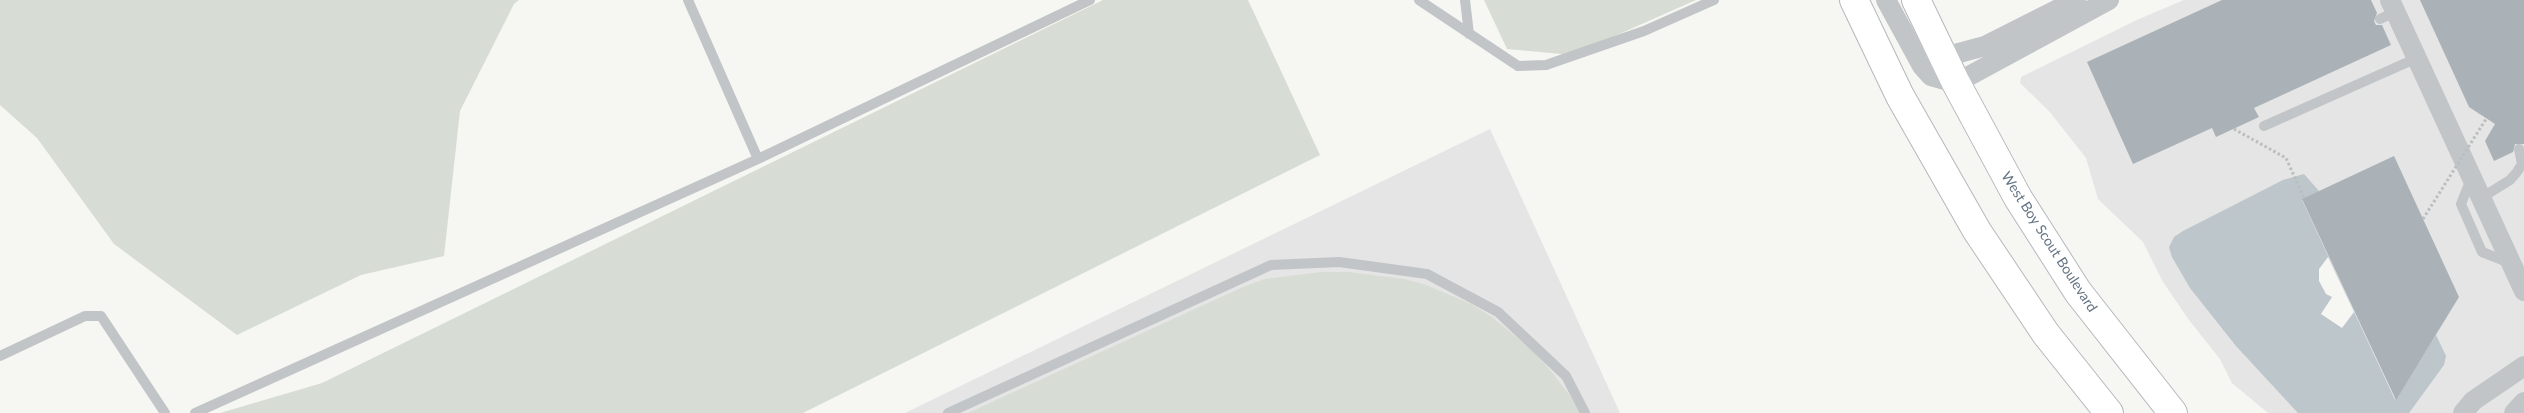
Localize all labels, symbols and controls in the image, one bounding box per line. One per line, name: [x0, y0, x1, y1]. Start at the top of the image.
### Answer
street label: West Boy Scout Boulevard: [1997, 169, 2101, 315]

